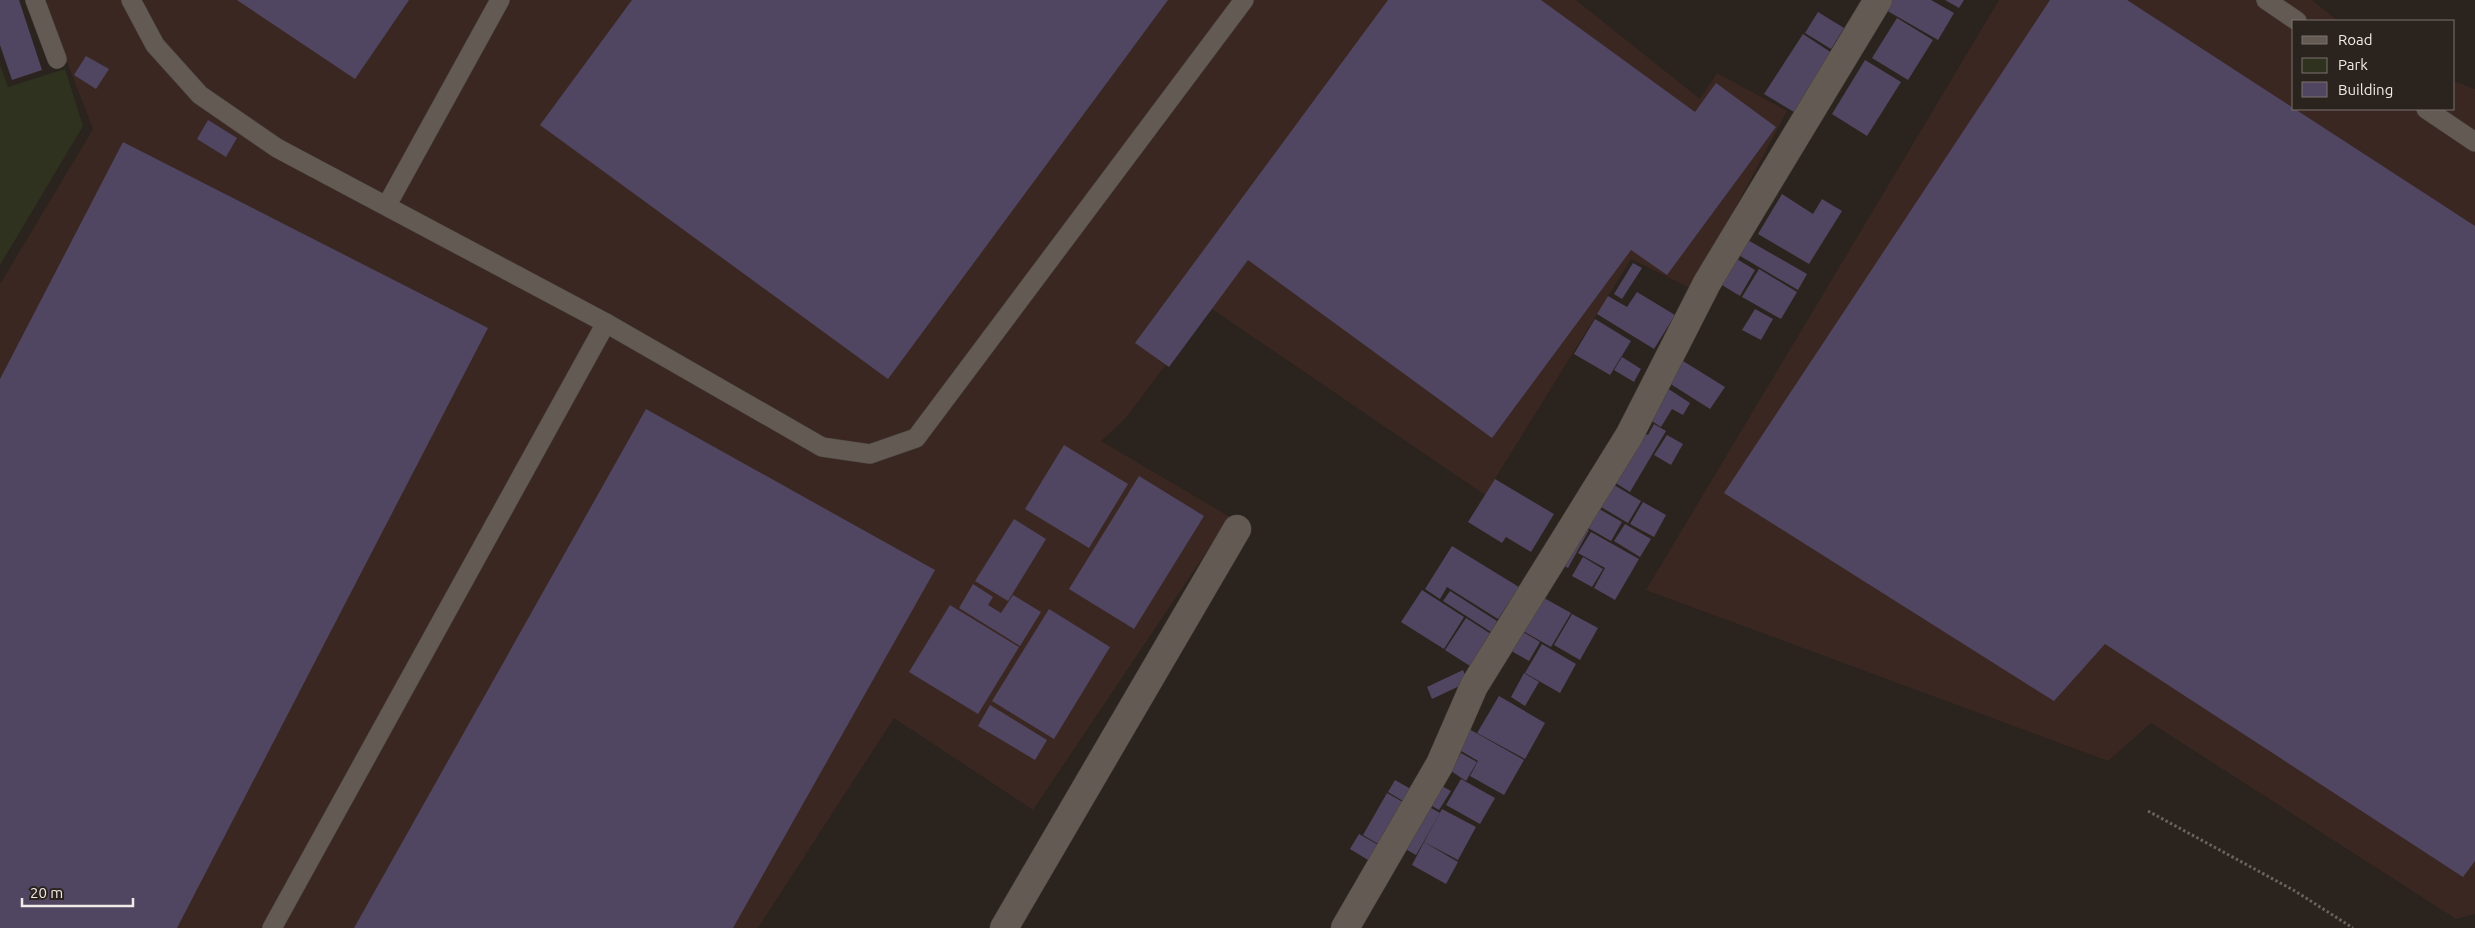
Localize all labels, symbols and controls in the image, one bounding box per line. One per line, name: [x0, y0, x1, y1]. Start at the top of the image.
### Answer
legend: [2292, 20, 2455, 110]
text: Road: [2338, 31, 2373, 48]
text: Park: [2338, 56, 2368, 73]
text: Building: [2338, 81, 2393, 98]
scale bar: [22, 876, 134, 908]
text: 20 m: [30, 884, 63, 901]

